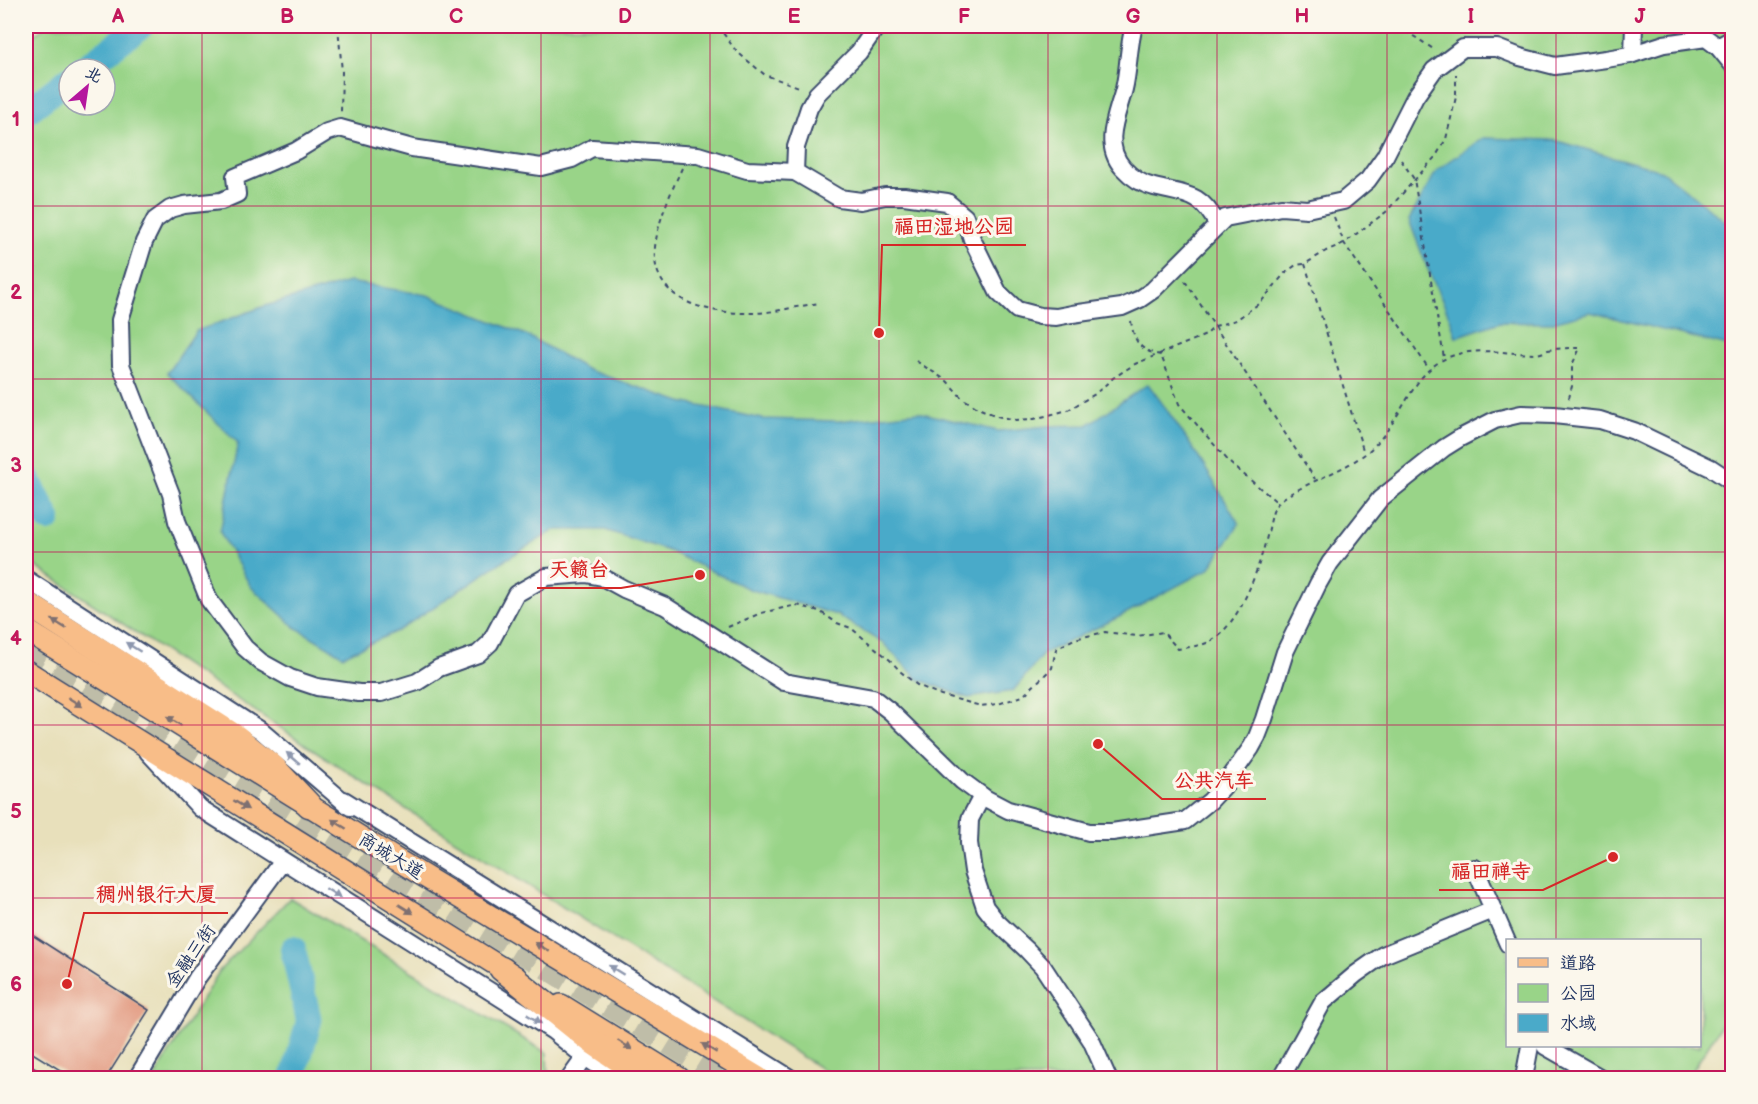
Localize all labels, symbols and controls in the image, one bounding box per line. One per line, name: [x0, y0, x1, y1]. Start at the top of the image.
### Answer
text: A: [111, 5, 125, 29]
text: B: [280, 5, 294, 29]
text: C: [449, 5, 463, 29]
text: D: [618, 5, 632, 29]
text: E: [788, 5, 801, 29]
text: F: [958, 5, 970, 29]
text: G: [1126, 5, 1141, 29]
text: H: [1295, 5, 1309, 29]
text: I: [1468, 5, 1474, 29]
text: J: [1635, 5, 1647, 29]
north arrow: [57, 57, 117, 117]
text: 北: [82, 63, 105, 87]
text: 1: [12, 108, 20, 132]
callout: 福田湿地公园: [882, 207, 1026, 245]
text: 福田湿地公园: [894, 215, 1014, 239]
text: 2: [10, 281, 22, 305]
text: 3: [10, 454, 22, 478]
callout: 天籁台: [537, 550, 621, 588]
text: 天籁台: [549, 558, 609, 582]
one-way arrow: [51, 618, 67, 629]
text: 4: [10, 627, 22, 651]
one-way arrow: [125, 642, 141, 653]
one-way arrow: [67, 697, 83, 708]
one-way arrow: [166, 716, 182, 727]
one-way arrow: [286, 752, 301, 765]
callout: 公共汽车: [1162, 761, 1266, 799]
text: 公共汽车: [1174, 769, 1254, 793]
text: 5: [10, 800, 22, 824]
one-way arrow: [232, 800, 249, 811]
one-way arrow: [331, 818, 348, 829]
street label: 商城大道: [355, 828, 427, 884]
callout: 福田禅寺: [1439, 852, 1543, 890]
text: 福田禅寺: [1451, 860, 1531, 884]
callout: 稠州银行大厦: [84, 875, 228, 913]
text: 稠州银行大厦: [96, 883, 216, 907]
one-way arrow: [325, 887, 341, 898]
one-way arrow: [398, 903, 414, 914]
street label: 金融三街: [162, 920, 220, 992]
legend: [1506, 939, 1701, 1047]
one-way arrow: [534, 942, 550, 953]
text: 道路: [1560, 953, 1596, 974]
one-way arrow: [608, 964, 624, 975]
text: 6: [10, 973, 22, 997]
text: 公园: [1560, 983, 1596, 1004]
one-way arrow: [525, 1013, 541, 1025]
text: 水域: [1560, 1013, 1596, 1034]
one-way arrow: [617, 1039, 633, 1050]
one-way arrow: [701, 1043, 717, 1054]

